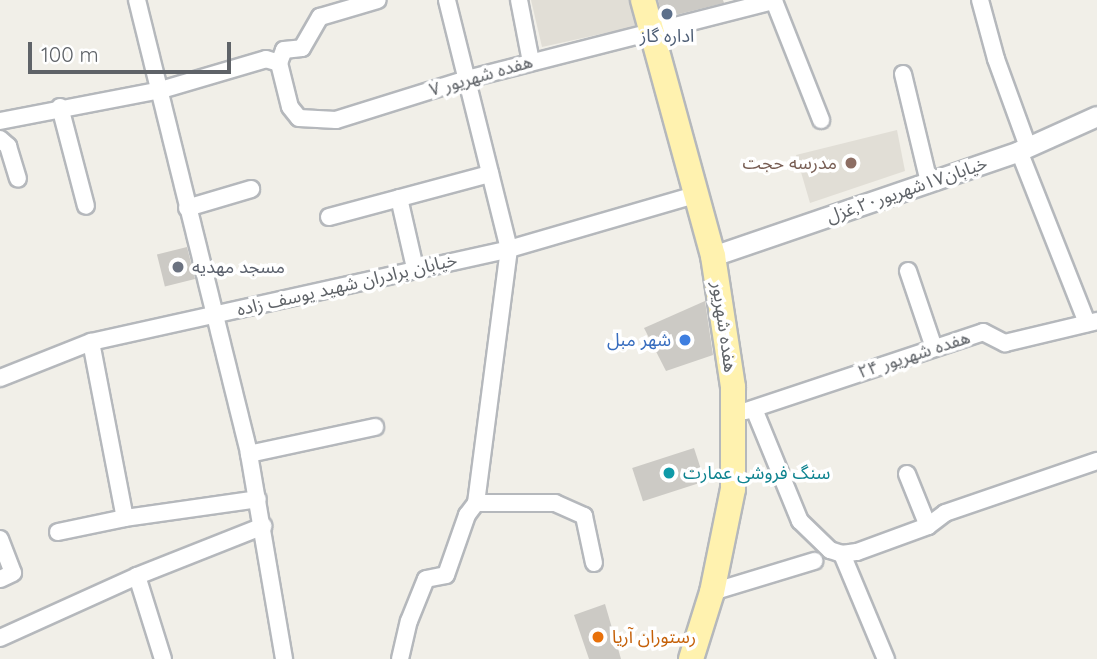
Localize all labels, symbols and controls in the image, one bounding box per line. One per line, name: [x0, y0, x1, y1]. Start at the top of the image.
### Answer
marker: اداره گاز: [659, 6, 675, 22]
place label: اداره گاز: [640, 25, 694, 47]
scale bar: [32, 28, 234, 72]
text: 100 m: [41, 41, 99, 67]
street label: هفده شهریور ۷: [427, 51, 535, 101]
place label: مدرسه حجت: [742, 152, 837, 174]
street label: خیابان۱۷شهریور۲۰,غزل: [824, 152, 990, 228]
marker: مدرسه حجت: [843, 155, 859, 171]
street label: خیابان برادران شهید یوسف زاده: [235, 249, 459, 321]
place label: مسجد مهدیه: [192, 256, 285, 278]
marker: مسجد مهدیه: [170, 259, 186, 275]
street label: هفده شهریور: [707, 280, 741, 374]
street label: هفده شهریور ۲۴: [855, 327, 973, 383]
place label: شهر مبل: [607, 329, 671, 351]
marker: شهر مبل: [677, 332, 693, 348]
place label: سنگ فروشی عمارت: [683, 462, 830, 484]
marker: سنگ فروشی عمارت: [661, 465, 677, 481]
place label: رستوران آریا: [612, 626, 696, 648]
marker: رستوران آریا: [590, 629, 606, 645]

